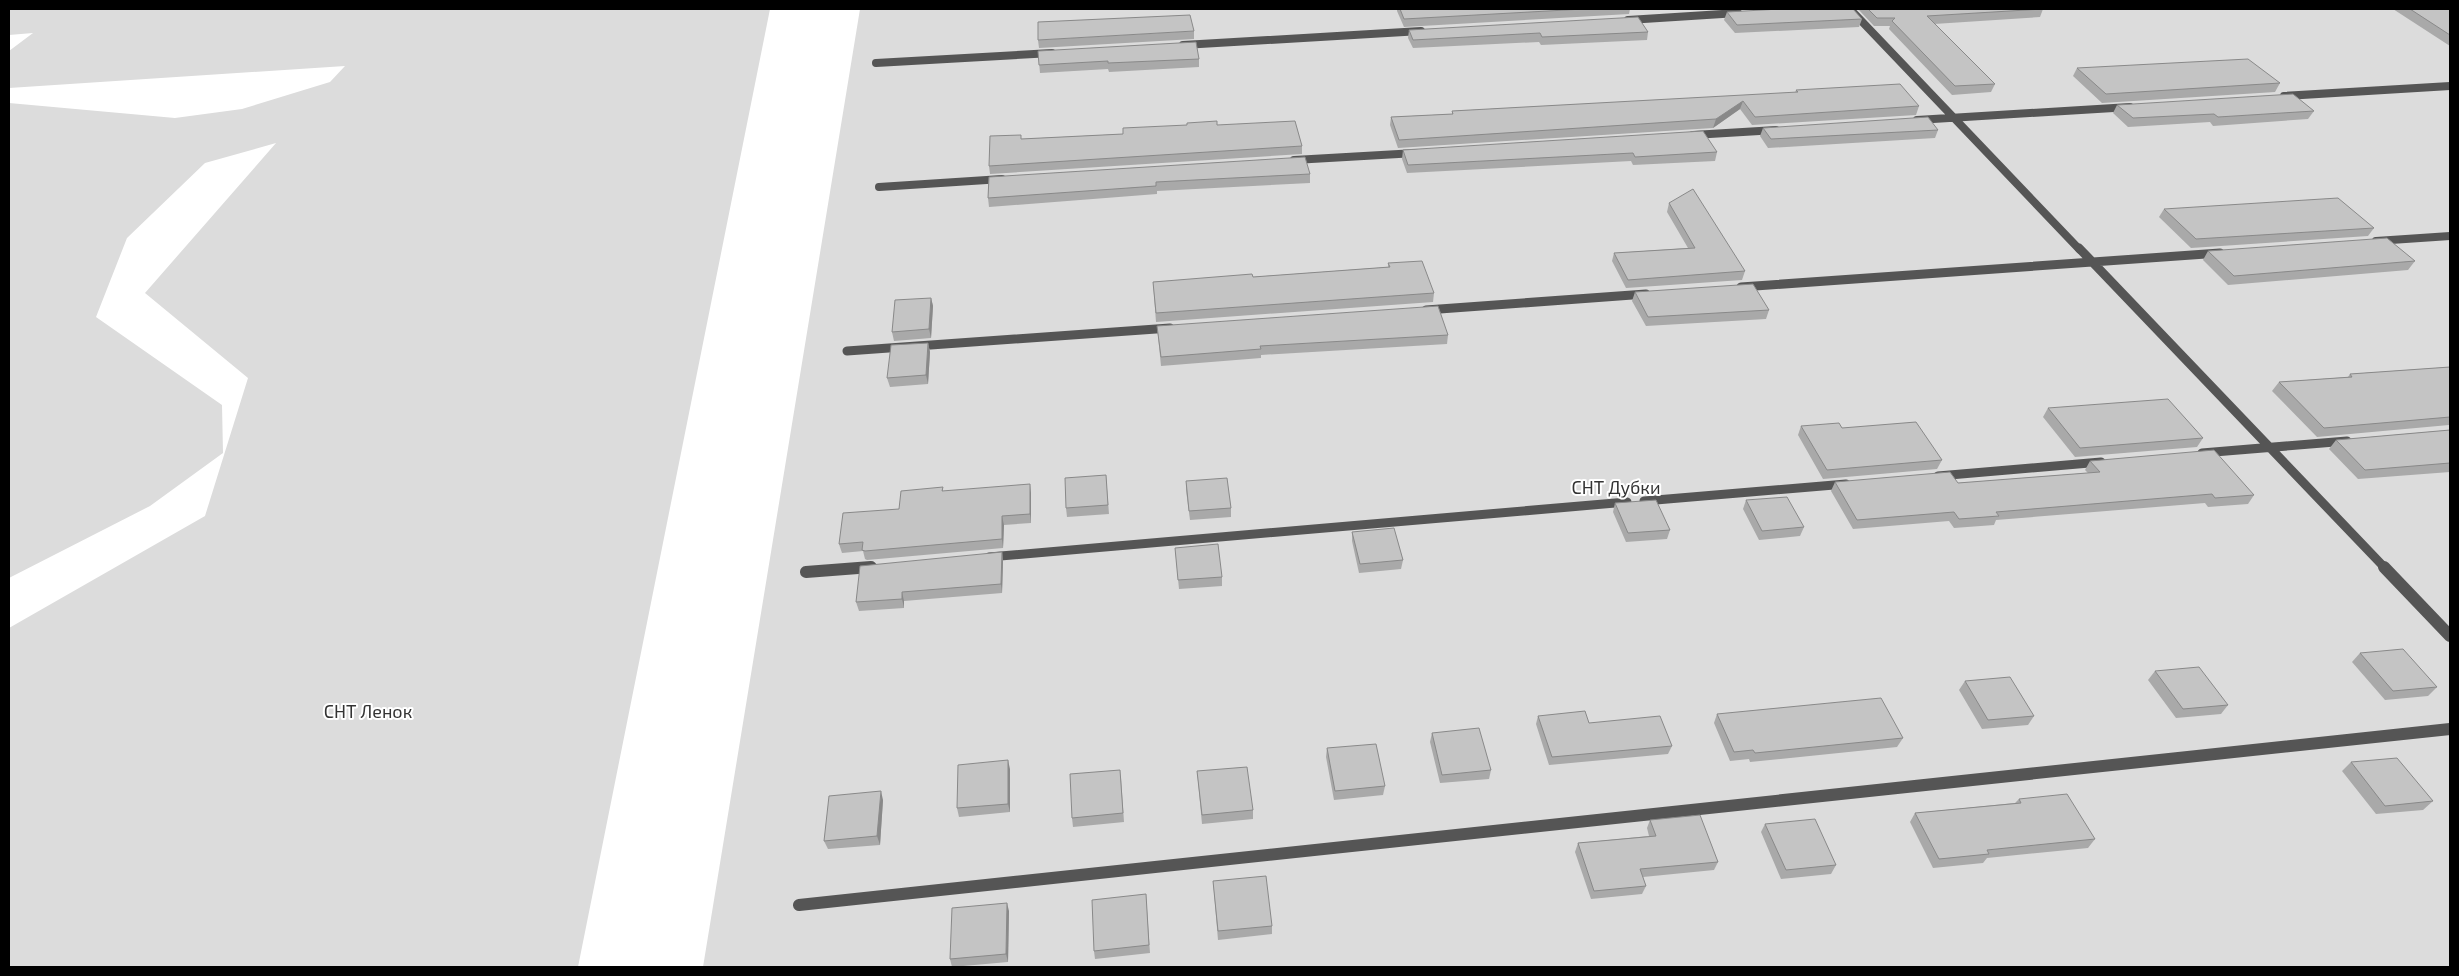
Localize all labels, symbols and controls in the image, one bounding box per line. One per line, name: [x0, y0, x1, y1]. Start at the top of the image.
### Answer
park label: СНТ Дубки: [1571, 476, 1661, 498]
park label: СНТ Ленок: [324, 700, 413, 722]

